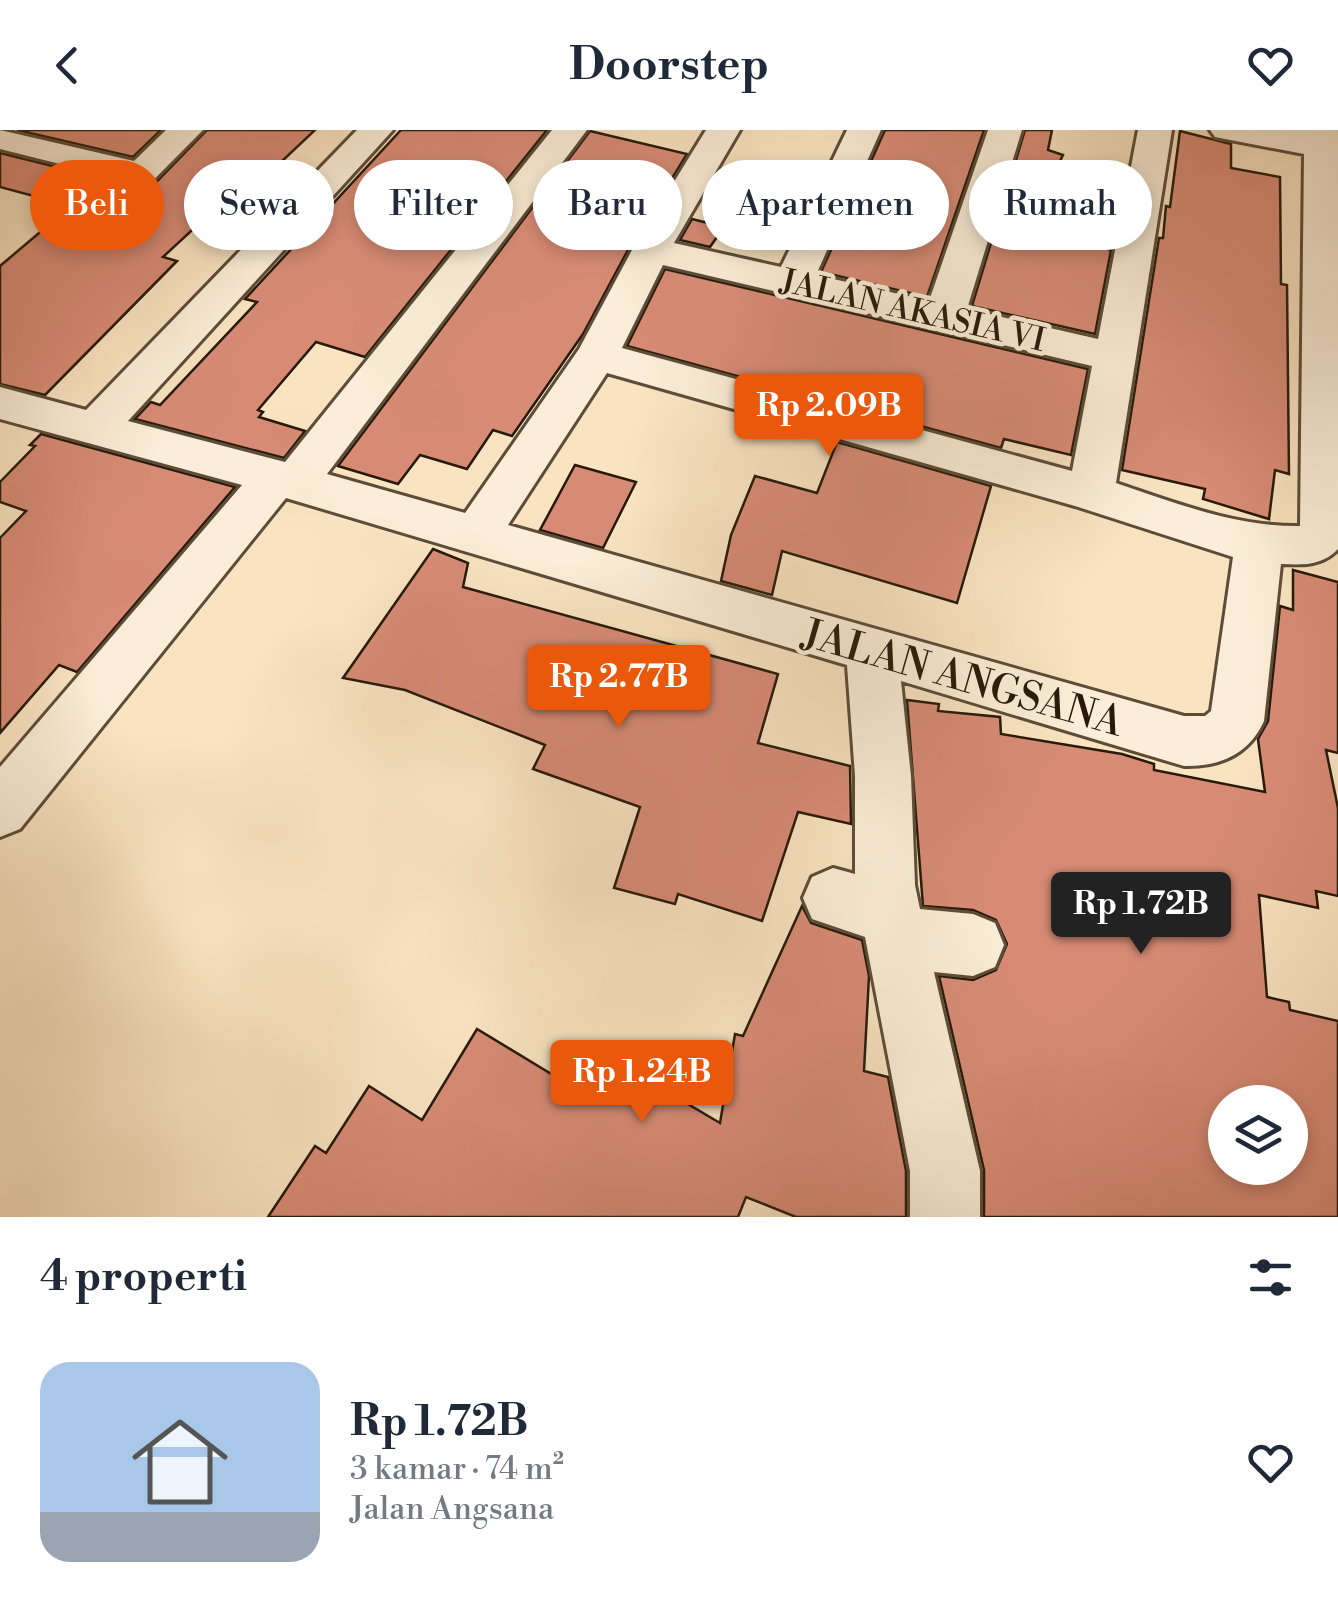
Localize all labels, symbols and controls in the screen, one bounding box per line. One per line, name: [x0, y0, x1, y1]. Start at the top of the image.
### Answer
text: Doorstep: [569, 37, 769, 94]
icon: back: [40, 38, 95, 93]
icon: heart: [1243, 38, 1298, 93]
chip: Beli: [30, 160, 164, 250]
chip: Sewa: [184, 160, 334, 250]
chip: Filter: [354, 160, 513, 250]
chip: Baru: [533, 160, 682, 250]
chip: Apartemen: [702, 160, 949, 250]
chip: Rumah: [969, 160, 1152, 250]
street label: JALAN AKASIA VI: [776, 261, 1049, 361]
pin: Rp 2.09B: [726, 374, 932, 459]
text: Rp 2.09B: [756, 386, 902, 426]
street label: JALAN ANGSANA: [795, 609, 1130, 749]
pin: Rp 2.77B: [516, 645, 722, 730]
text: Rp 2.77B: [549, 657, 689, 697]
pin: Rp 1.72B: [1038, 872, 1244, 957]
text: Rp 1.72B: [1073, 884, 1209, 924]
pin: Rp 1.24B: [539, 1040, 745, 1125]
text: Rp 1.24B: [572, 1052, 712, 1092]
map controls: [1208, 1085, 1308, 1185]
button: layers: [1208, 1085, 1308, 1185]
icon: filters: [1243, 1250, 1298, 1305]
text: 4 properti: [40, 1251, 247, 1304]
text: Rp 1.72B: [350, 1396, 528, 1449]
icon: home: [120, 1402, 240, 1522]
icon: heart: [1243, 1435, 1298, 1490]
text: 3 kamar · 74 m²: [350, 1449, 564, 1489]
text: Jalan Angsana: [350, 1489, 554, 1529]

